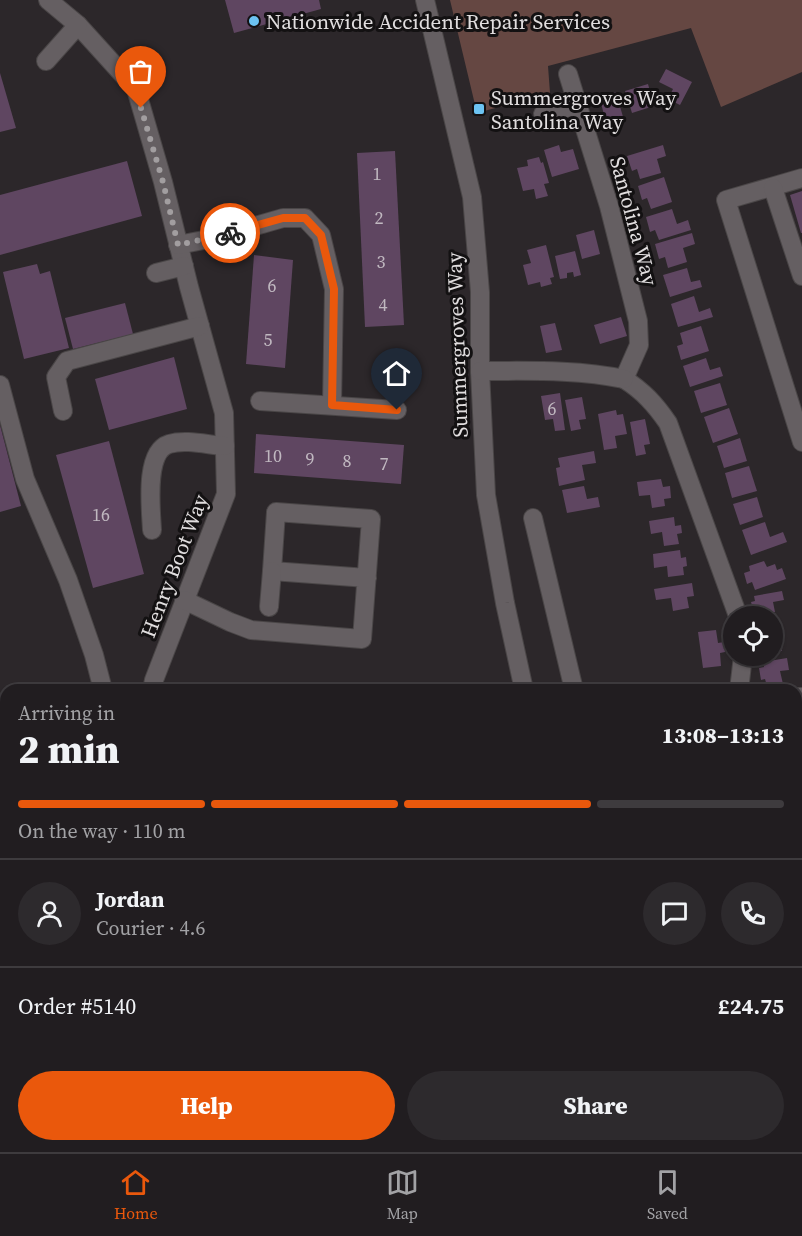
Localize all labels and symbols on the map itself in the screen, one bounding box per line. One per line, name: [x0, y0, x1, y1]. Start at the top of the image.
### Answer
place label: Nationwide Accident Repair Services: [266, 7, 610, 36]
marker: Nationwide Accident Repair Services: [247, 14, 261, 28]
pin: [115, 46, 166, 108]
place label: Summergroves Way Santolina Way: [491, 83, 677, 136]
marker: Summergroves Way Santolina Way: [472, 102, 486, 116]
street label: Santolina Way: [603, 153, 665, 289]
house number: 1: [373, 161, 382, 186]
courier: [200, 203, 260, 263]
house number: 2: [375, 205, 384, 230]
house number: 3: [377, 249, 386, 274]
street label: Summergroves Way: [439, 252, 475, 438]
house number: 6: [268, 273, 277, 298]
house number: 4: [379, 292, 388, 317]
house number: 5: [264, 327, 273, 352]
pin: [371, 348, 422, 410]
house number: 6: [548, 396, 557, 421]
house number: 10: [264, 443, 282, 468]
house number: 9: [306, 446, 315, 471]
house number: 8: [343, 448, 352, 473]
house number: 7: [380, 451, 389, 476]
street label: Henry Boot Way: [133, 490, 215, 642]
house number: 16: [92, 502, 110, 527]

